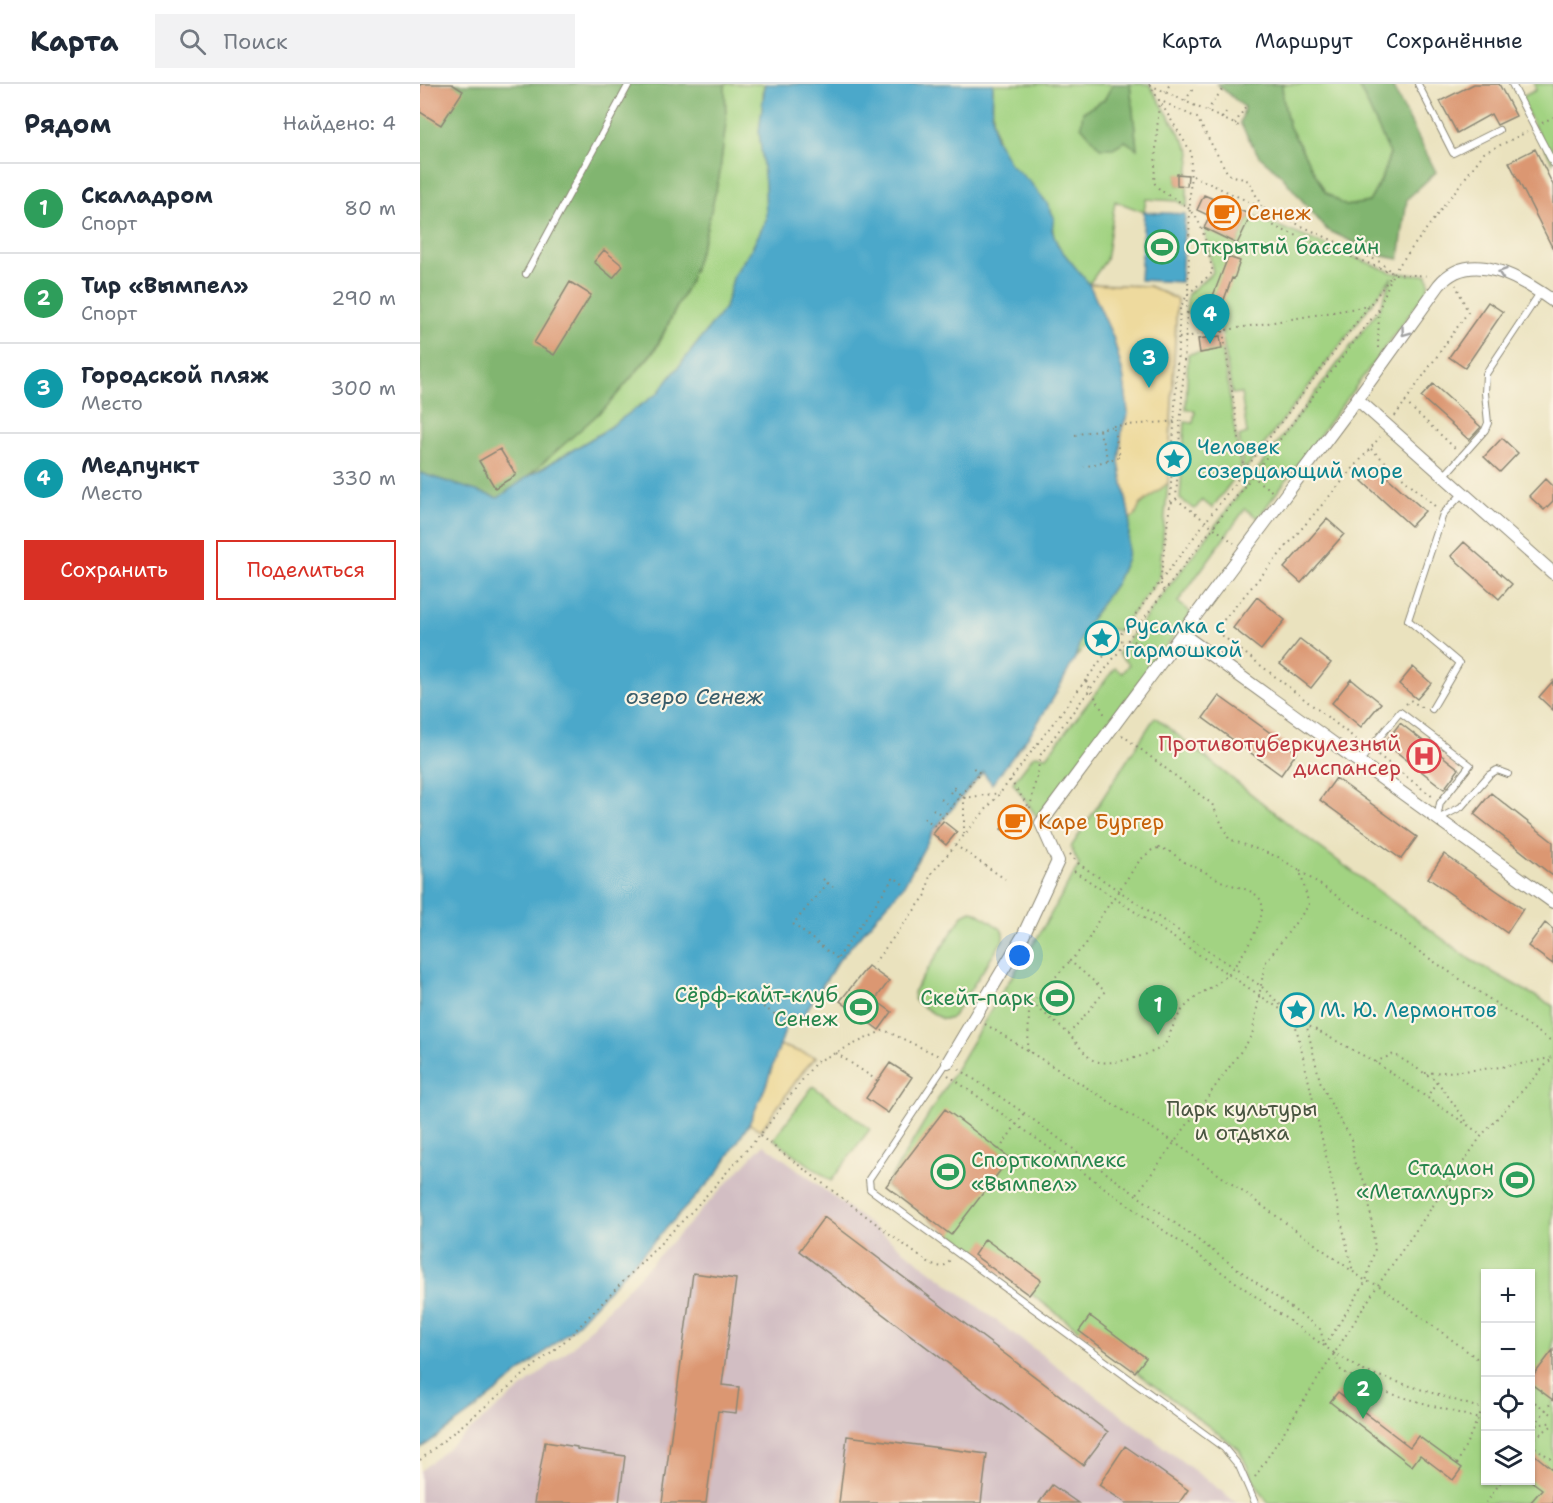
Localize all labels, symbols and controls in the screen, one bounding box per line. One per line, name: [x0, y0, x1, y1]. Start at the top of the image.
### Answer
search box: [155, 14, 575, 68]
text: Карта: [30, 22, 119, 60]
icon: search: [176, 25, 209, 58]
text: Поиск: [224, 27, 288, 56]
text: Карта: [1162, 27, 1222, 55]
text: Маршрут: [1255, 27, 1353, 55]
text: Сохранённые: [1386, 27, 1523, 55]
text: Рядом: [24, 106, 111, 141]
text: Найдено: 4: [283, 110, 396, 136]
text: Скаладром: [81, 181, 213, 210]
text: 1: [39, 195, 48, 221]
text: 80 m: [344, 195, 396, 221]
cafe icon: Сенеж: [1206, 195, 1242, 231]
place label: Сенеж: [1247, 199, 1311, 227]
text: Спорт: [81, 210, 137, 236]
sports icon: Открытый бассейн: [1144, 229, 1180, 265]
place label: Открытый бассейн: [1185, 233, 1379, 261]
one-way arrow: [1497, 267, 1508, 280]
text: Тир «Вымпел»: [81, 271, 248, 300]
text: 2: [37, 285, 51, 311]
text: 290 m: [331, 285, 396, 311]
pin: 4: [1190, 294, 1230, 344]
text: Спорт: [81, 300, 137, 326]
one-way arrow: [1401, 326, 1412, 337]
pin: 3: [1130, 338, 1168, 388]
text: Городской пляж: [81, 361, 269, 390]
text: 3: [37, 375, 51, 401]
text: 300 m: [330, 375, 396, 401]
text: Место: [81, 390, 143, 416]
place label: Человек созерцающий море: [1197, 433, 1403, 485]
place icon: Человек созерцающий море: [1156, 441, 1192, 477]
text: Медпункт: [81, 451, 199, 480]
text: 4: [37, 465, 51, 491]
text: 330 m: [332, 465, 396, 491]
text: Место: [81, 480, 143, 506]
button: Сохранить: [24, 540, 204, 600]
button: Поделиться: [216, 540, 396, 600]
place label: Русалка с гармошкой: [1125, 612, 1243, 664]
place icon: Русалка с гармошкой: [1084, 620, 1120, 656]
water label: озеро Сенеж: [625, 682, 763, 711]
place label: Противотуберкулезный диспансер: [1159, 730, 1401, 782]
hospital icon: Противотуберкулезный диспансер: [1406, 738, 1442, 774]
cafe icon: Каре Бургер: [997, 804, 1033, 840]
place label: Каре Бургер: [1038, 808, 1164, 836]
your location: [1005, 941, 1034, 970]
sports icon: Скейт-парк: [1039, 980, 1075, 1016]
place label: Сёрф-кайт-клуб Сенеж: [674, 981, 838, 1033]
place label: Скейт-парк: [920, 984, 1034, 1012]
pin: 1: [1138, 986, 1178, 1035]
sports icon: Сёрф-кайт-клуб Сенеж: [843, 989, 879, 1025]
place icon: М. Ю. Лермонтов: [1279, 992, 1315, 1028]
place label: М. Ю. Лермонтов: [1320, 996, 1497, 1024]
park label: Парк культуры и отдыха: [1167, 1095, 1317, 1147]
place label: Спорткомплекс «Вымпел»: [971, 1146, 1126, 1198]
sports icon: Спорткомплекс «Вымпел»: [930, 1154, 966, 1190]
place label: Стадион «Металлург»: [1356, 1154, 1494, 1206]
sports icon: Стадион «Металлург»: [1499, 1162, 1535, 1198]
map controls: [1481, 1269, 1535, 1485]
button: +: [1481, 1269, 1535, 1323]
button: −: [1481, 1323, 1535, 1377]
pin: 2: [1344, 1370, 1382, 1419]
button: locate: [1481, 1377, 1535, 1431]
button: layers: [1481, 1431, 1535, 1485]

